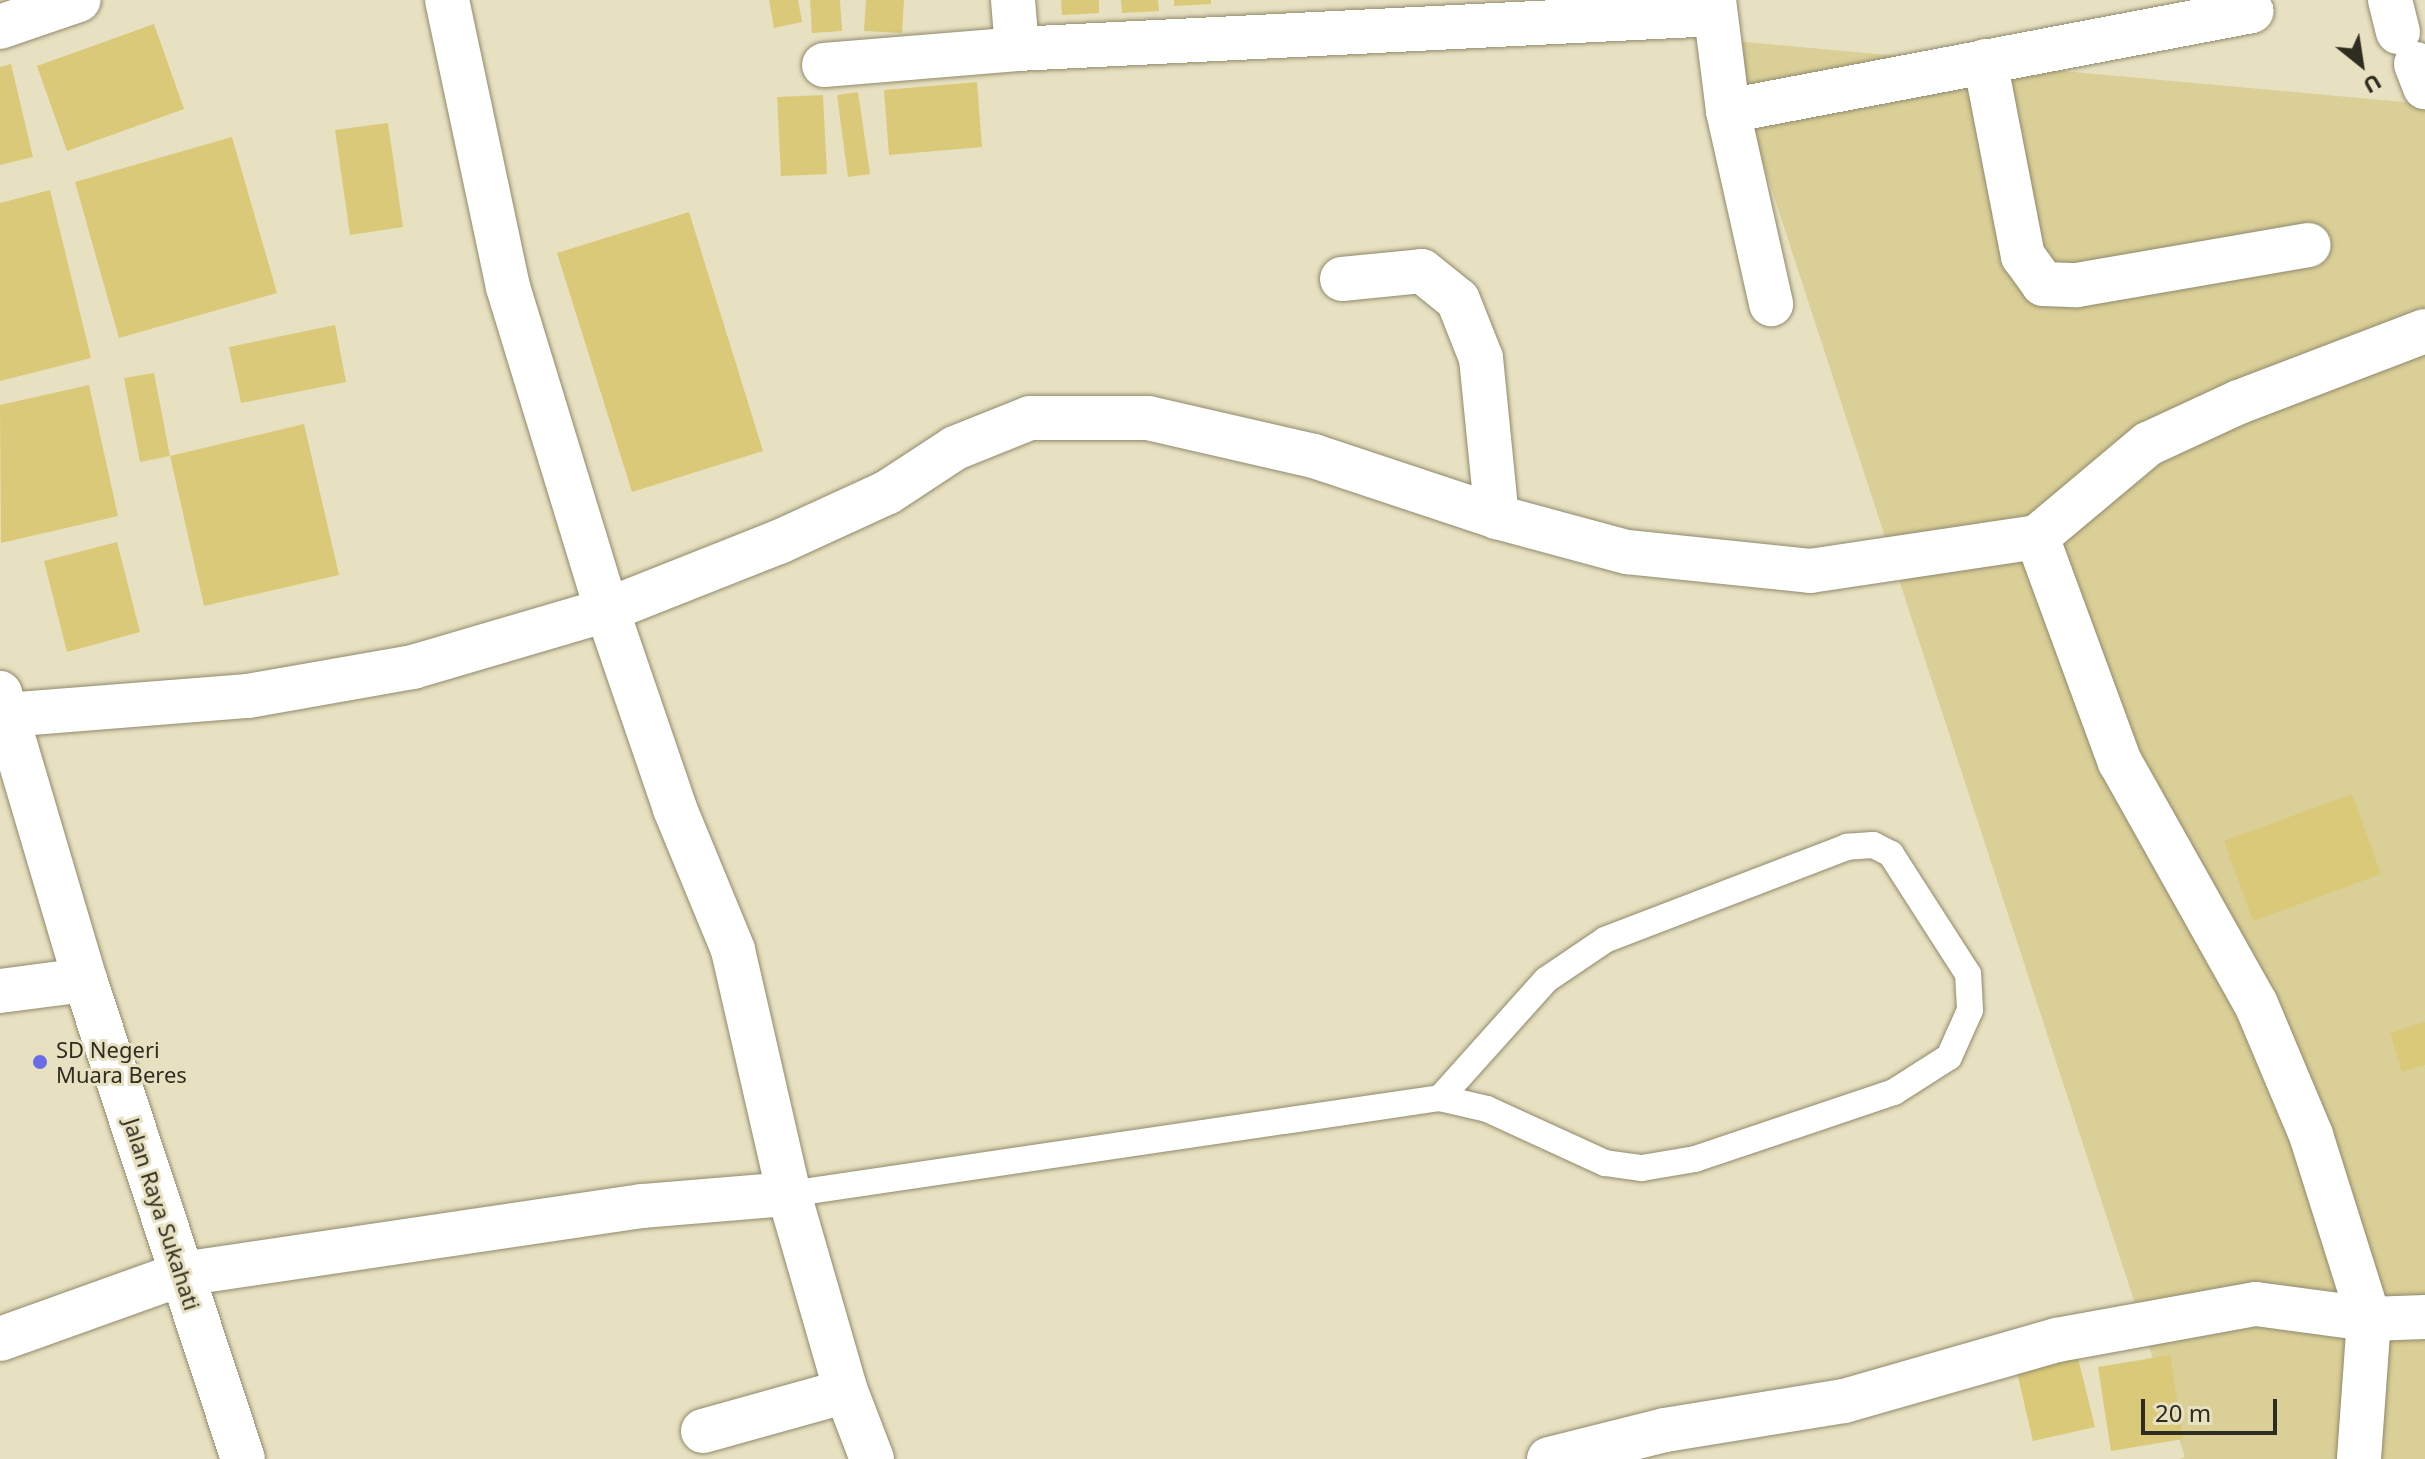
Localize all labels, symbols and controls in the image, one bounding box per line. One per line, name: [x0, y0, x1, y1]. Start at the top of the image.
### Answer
north arrow: [2321, 24, 2401, 104]
text: U: [2358, 68, 2388, 102]
place label: SD Negeri Muara Beres: [56, 1036, 187, 1088]
marker: SD Negeri Muara Beres: [31, 1053, 49, 1071]
street label: Jalan Raya Sukahati: [118, 1115, 206, 1313]
scale bar: [2145, 1383, 2281, 1433]
text: 20 m: [2155, 1396, 2211, 1429]

